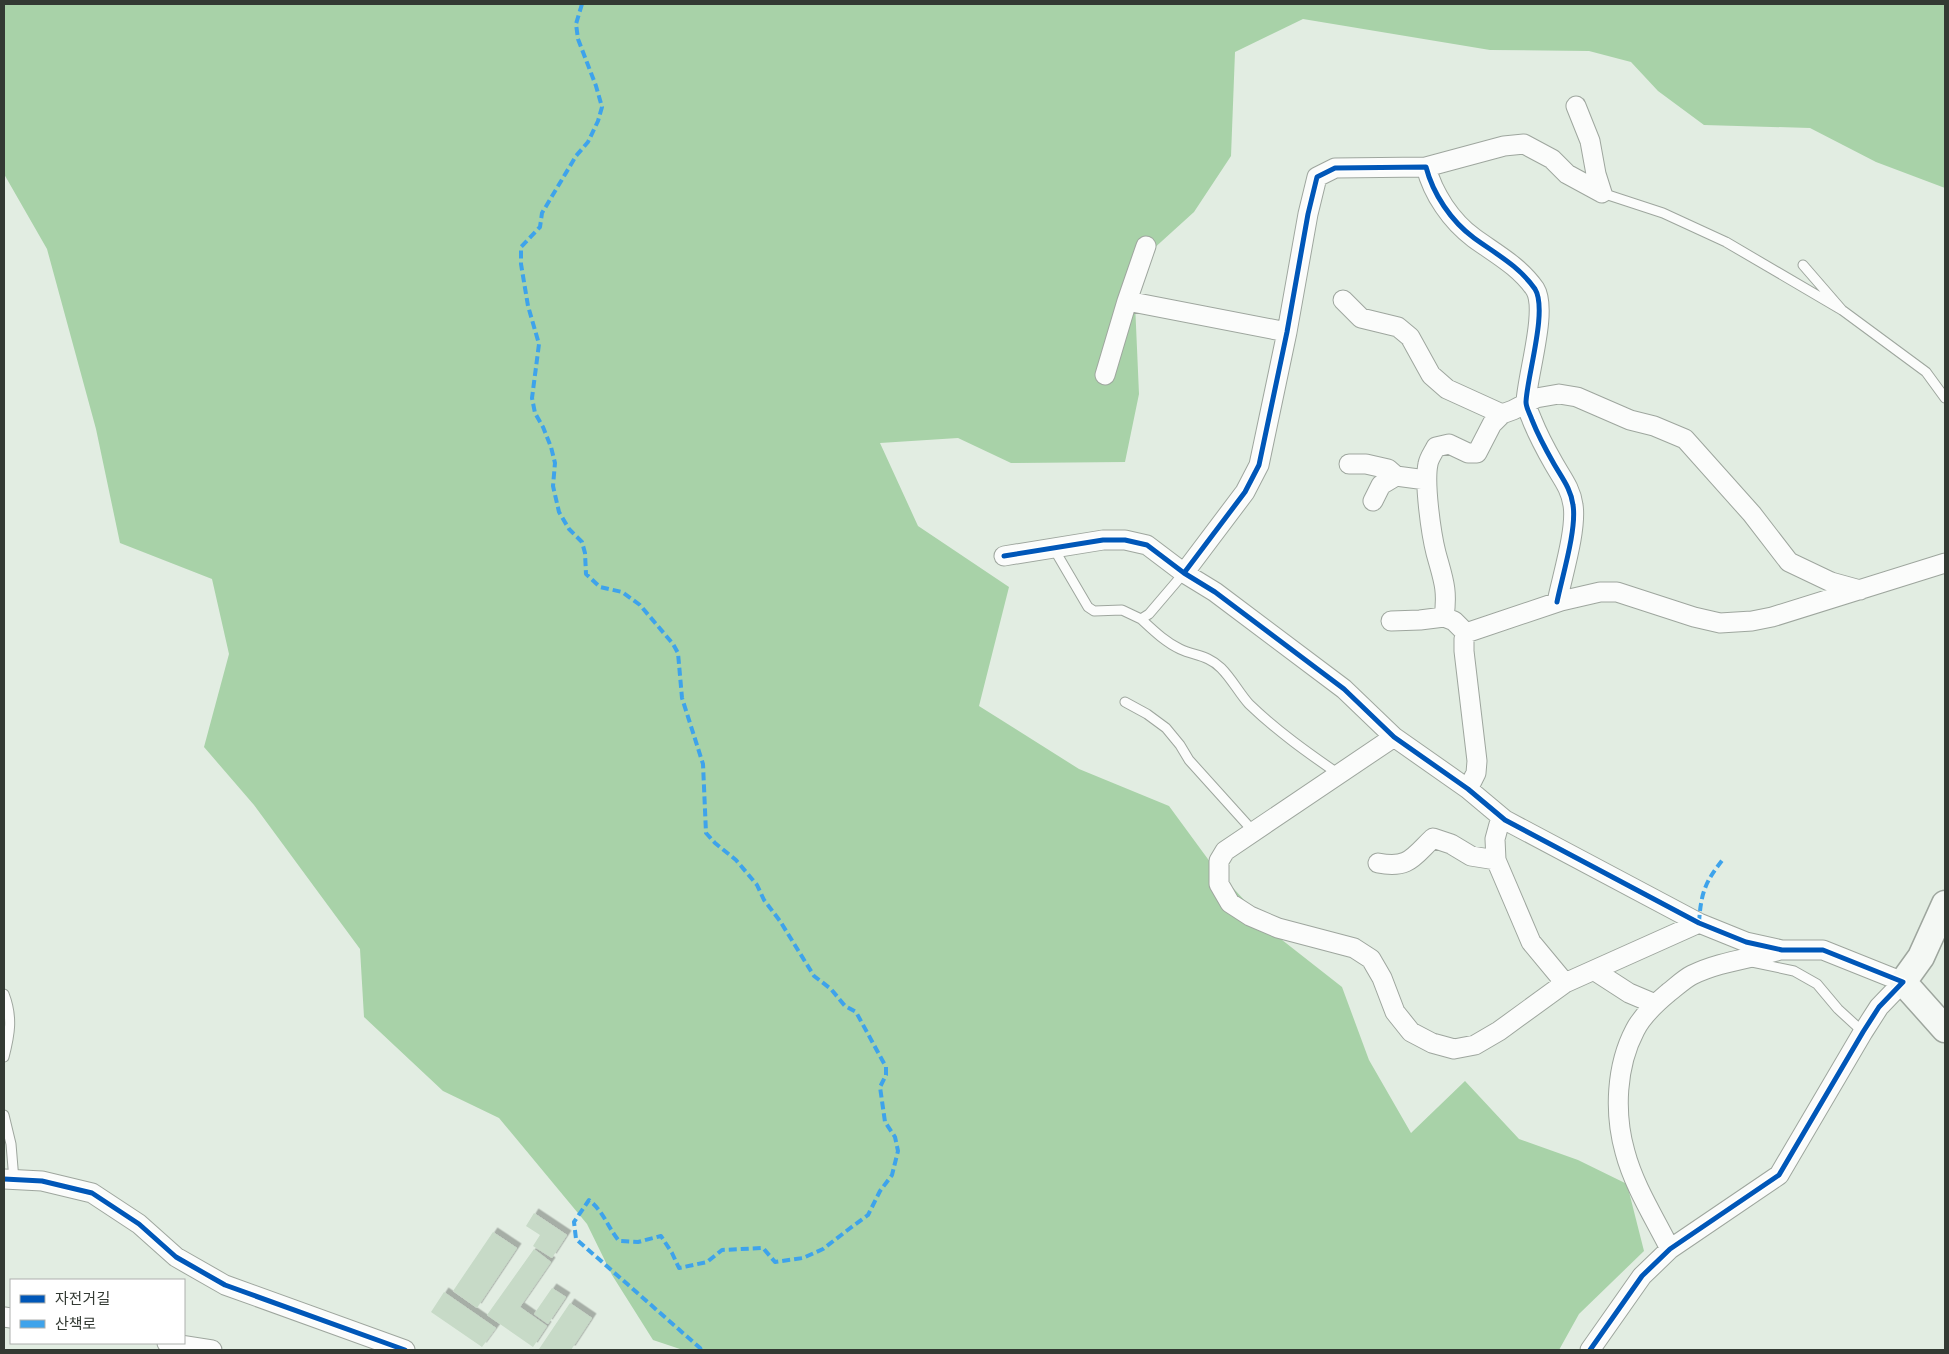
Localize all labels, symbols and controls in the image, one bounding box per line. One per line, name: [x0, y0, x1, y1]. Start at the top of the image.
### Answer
legend: [10, 1279, 185, 1344]
text: 자전거길: [55, 1290, 110, 1308]
text: 산책로: [55, 1315, 96, 1333]

